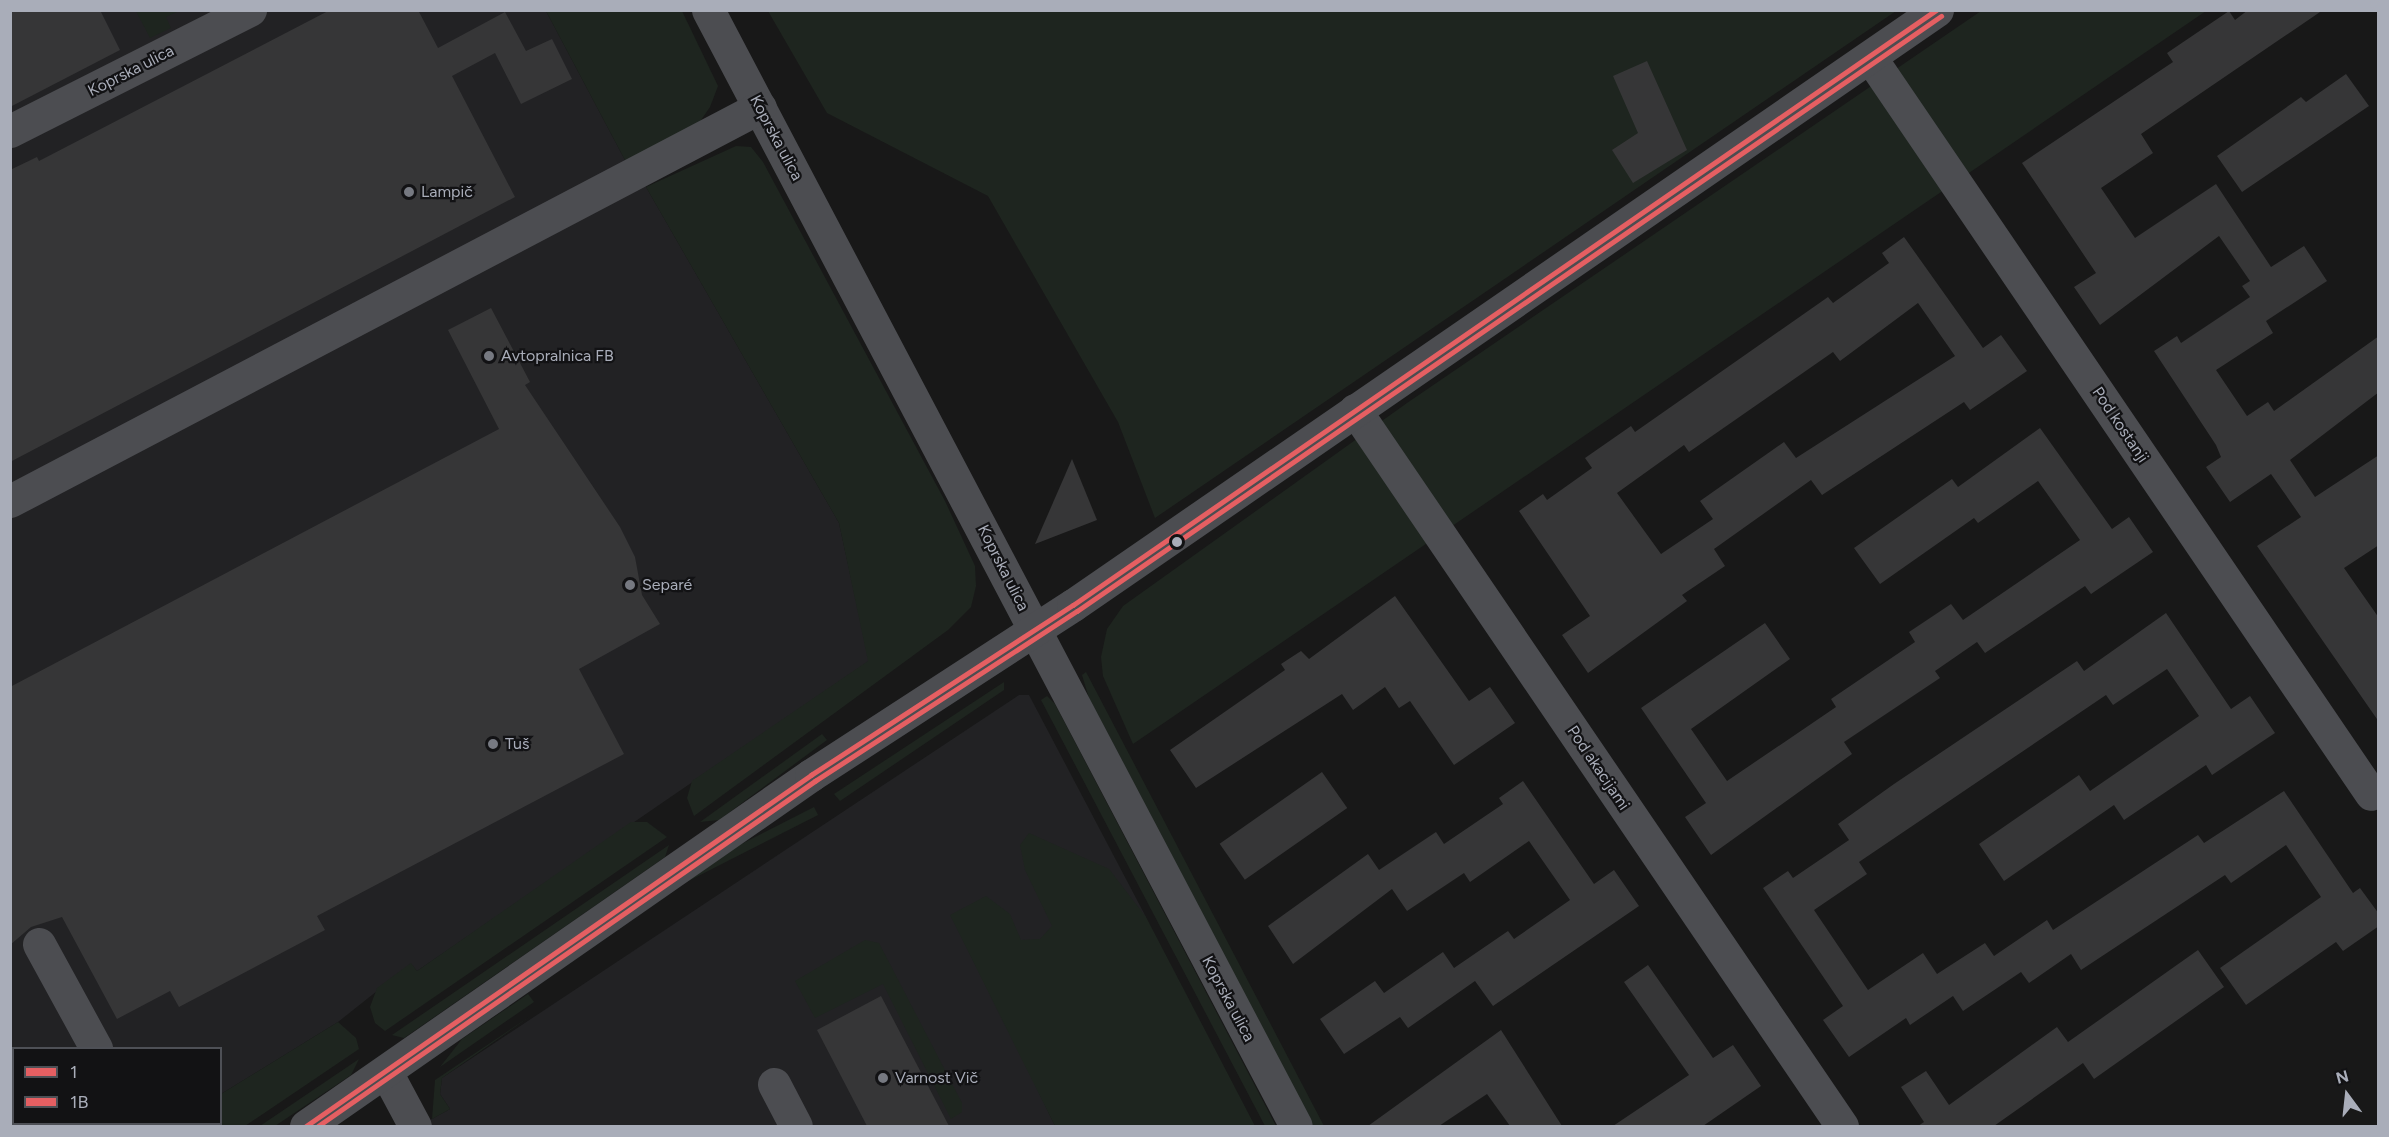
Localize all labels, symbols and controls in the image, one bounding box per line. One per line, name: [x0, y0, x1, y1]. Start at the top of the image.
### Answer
street label: Koprska ulica: [85, 41, 177, 101]
street label: Koprska ulica: [745, 92, 807, 184]
place label: Lampič: [421, 182, 473, 202]
marker: Lampič: [402, 185, 416, 199]
place label: Avtopralnica FB: [501, 346, 614, 366]
marker: Avtopralnica FB: [482, 349, 496, 363]
street label: Pod kostanji: [2088, 384, 2152, 466]
street label: Koprska ulica: [973, 522, 1033, 614]
unlabelled marker: [1171, 536, 1183, 548]
place label: Separé: [642, 575, 692, 595]
marker: Separé: [623, 578, 637, 592]
street label: Pod akacijami: [1563, 722, 1633, 814]
place label: Tuš: [505, 734, 530, 754]
marker: Tuš: [486, 737, 500, 751]
street label: Koprska ulica: [1197, 953, 1259, 1045]
legend: [12, 1047, 222, 1125]
text: 1: [70, 1061, 77, 1083]
north arrow: [2317, 1065, 2377, 1125]
text: N: [2334, 1066, 2351, 1088]
place label: Varnost Vič: [895, 1068, 978, 1088]
marker: Varnost Vič: [876, 1071, 890, 1085]
text: 1B: [70, 1091, 88, 1113]

